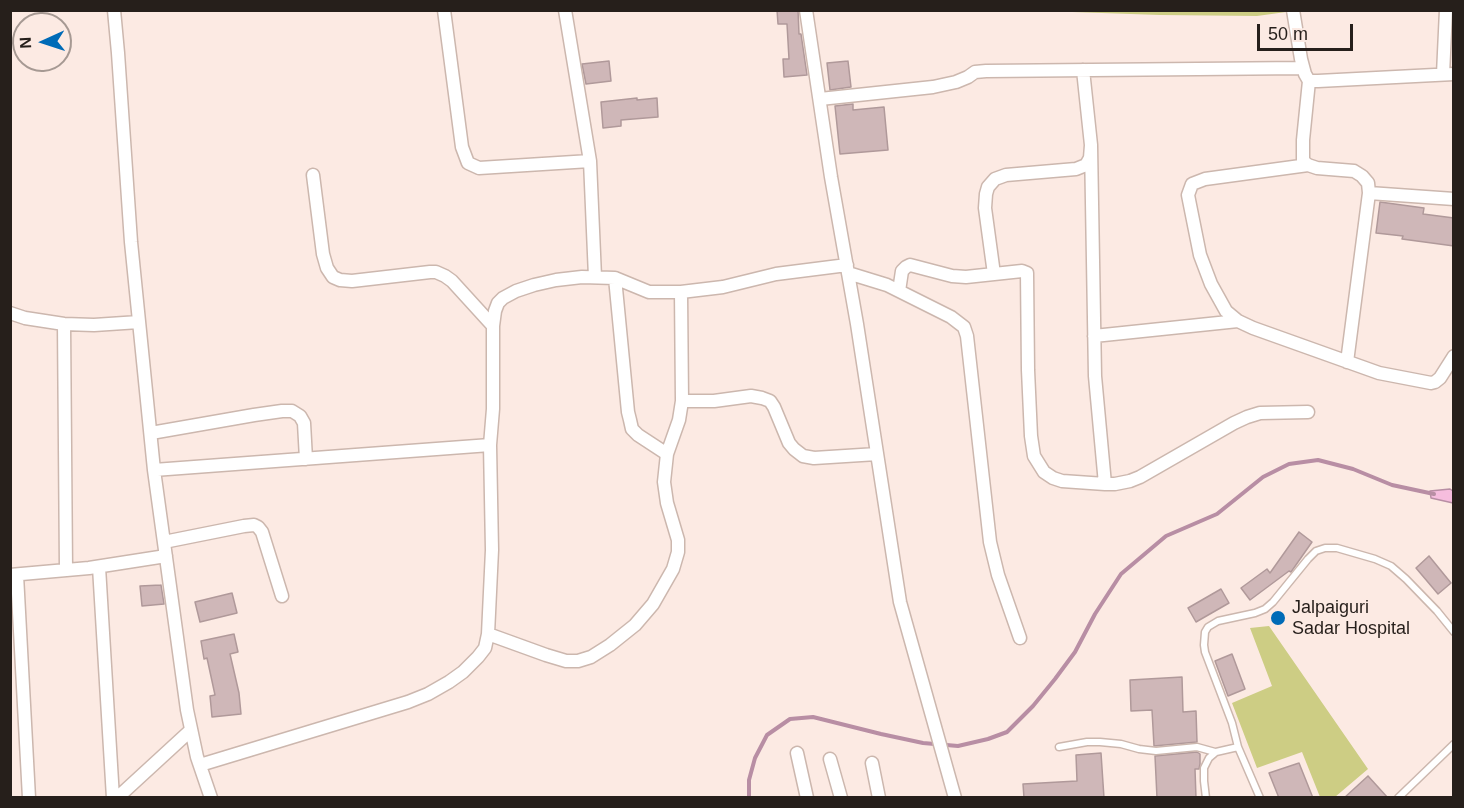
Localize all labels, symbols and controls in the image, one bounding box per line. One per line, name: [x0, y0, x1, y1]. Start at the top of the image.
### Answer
north arrow: [12, 12, 72, 72]
scale bar: [1260, 12, 1356, 50]
text: 50 m: [1268, 24, 1308, 44]
text: N: [17, 37, 34, 49]
place label: Jalpaiguri Sadar Hospital: [1292, 597, 1410, 640]
marker: Jalpaiguri Sadar Hospital: [1269, 609, 1287, 627]

